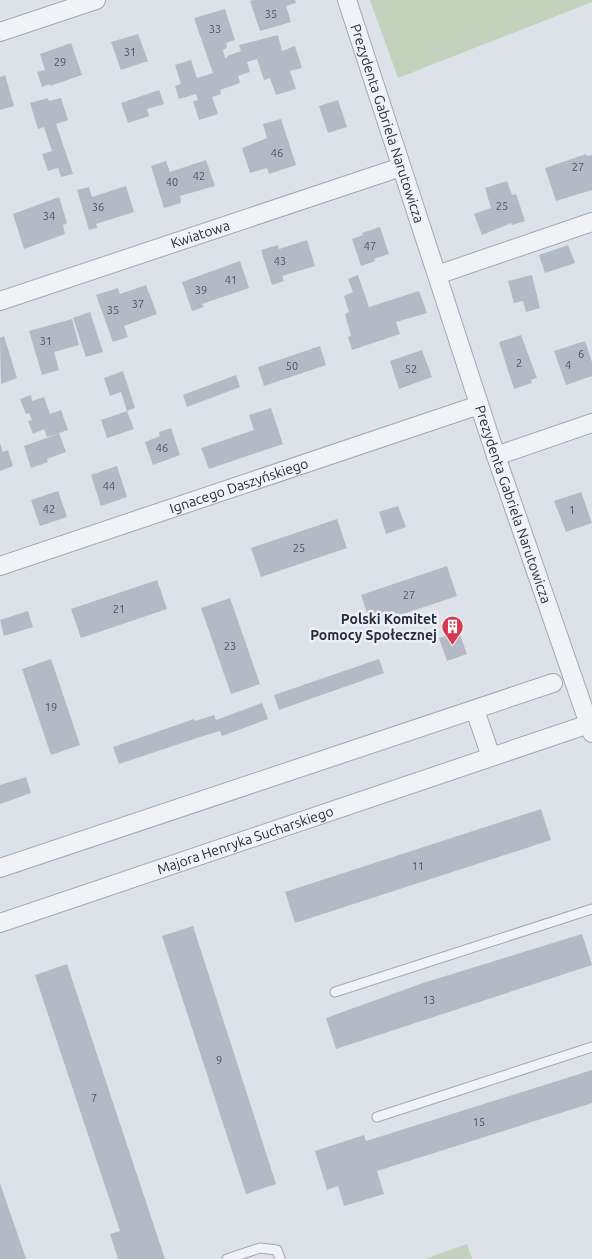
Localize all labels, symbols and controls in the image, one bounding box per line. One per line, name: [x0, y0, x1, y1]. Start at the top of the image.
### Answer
house number: 35: [265, 8, 277, 20]
street label: Prezydenta Gabriela Narutowicza: [347, 22, 427, 225]
house number: 33: [209, 23, 221, 35]
house number: 31: [124, 46, 136, 58]
house number: 29: [54, 56, 66, 68]
house number: 46: [271, 147, 283, 159]
house number: 27: [572, 161, 584, 173]
house number: 42: [193, 170, 205, 182]
house number: 40: [166, 176, 178, 188]
house number: 25: [496, 200, 508, 212]
house number: 36: [92, 201, 104, 213]
house number: 34: [43, 210, 55, 222]
street label: Kwiatowa: [169, 217, 232, 251]
house number: 47: [364, 240, 376, 252]
house number: 43: [274, 255, 286, 267]
house number: 41: [225, 274, 237, 286]
house number: 39: [195, 284, 207, 296]
house number: 37: [132, 298, 144, 310]
house number: 35: [107, 304, 119, 316]
house number: 31: [40, 335, 52, 347]
house number: 6: [578, 348, 584, 360]
house number: 2: [516, 357, 522, 369]
house number: 4: [565, 359, 571, 371]
house number: 50: [286, 360, 298, 372]
house number: 52: [405, 363, 417, 375]
street label: Prezydenta Gabriela Narutowicza: [472, 403, 554, 605]
house number: 46: [156, 442, 168, 454]
street label: Ignacego Daszyńskiego: [167, 455, 310, 516]
house number: 44: [103, 480, 115, 492]
house number: 42: [43, 503, 55, 515]
house number: 1: [569, 504, 575, 516]
house number: 25: [293, 542, 305, 554]
house number: 27: [403, 589, 415, 601]
house number: 21: [113, 603, 125, 615]
place label: Polski Komitet Pomocy Społecznej: [310, 611, 437, 643]
building icon: Polski Komitet Pomocy Społecznej: [441, 615, 465, 646]
house number: 23: [224, 640, 236, 652]
house number: 19: [45, 701, 57, 713]
street label: Majora Henryka Sucharskiego: [155, 803, 336, 877]
house number: 11: [412, 860, 424, 872]
house number: 13: [423, 994, 435, 1006]
house number: 9: [216, 1054, 222, 1066]
house number: 7: [91, 1092, 97, 1104]
house number: 15: [473, 1116, 485, 1128]

